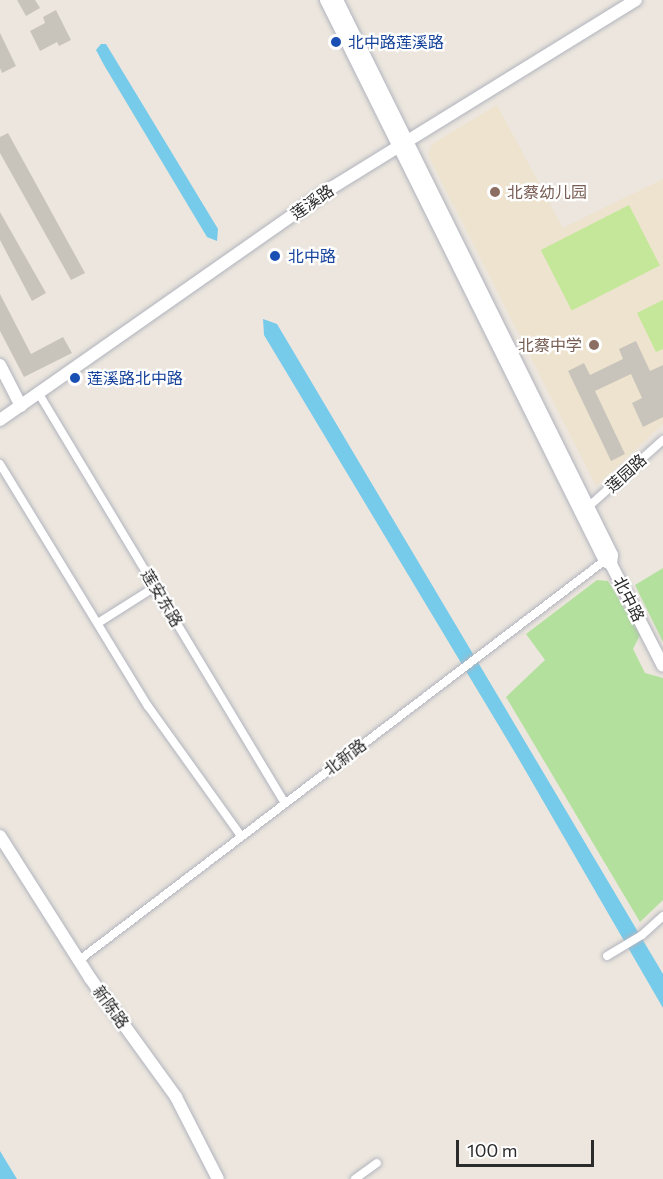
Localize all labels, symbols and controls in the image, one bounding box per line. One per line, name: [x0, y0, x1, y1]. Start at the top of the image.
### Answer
place label: 北中路莲溪路: [348, 32, 444, 52]
marker: 北中路莲溪路: [329, 35, 343, 49]
street label: 莲溪路: [287, 180, 337, 224]
place label: 北蔡幼儿园: [507, 182, 587, 202]
marker: 北蔡幼儿园: [488, 185, 502, 199]
place label: 北中路: [288, 246, 336, 266]
marker: 北中路: [266, 247, 284, 265]
place label: 北蔡中学: [518, 335, 582, 355]
marker: 北蔡中学: [587, 338, 601, 352]
place label: 莲溪路北中路: [87, 368, 183, 388]
marker: 莲溪路北中路: [68, 371, 82, 385]
street label: 莲园路: [602, 450, 650, 496]
street label: 莲安东路: [137, 566, 187, 630]
street label: 北中路: [610, 573, 648, 625]
street label: 北新路: [320, 735, 370, 779]
street label: 新陈路: [89, 982, 133, 1032]
scale bar: [459, 1128, 597, 1166]
text: 100 m: [467, 1139, 517, 1161]

